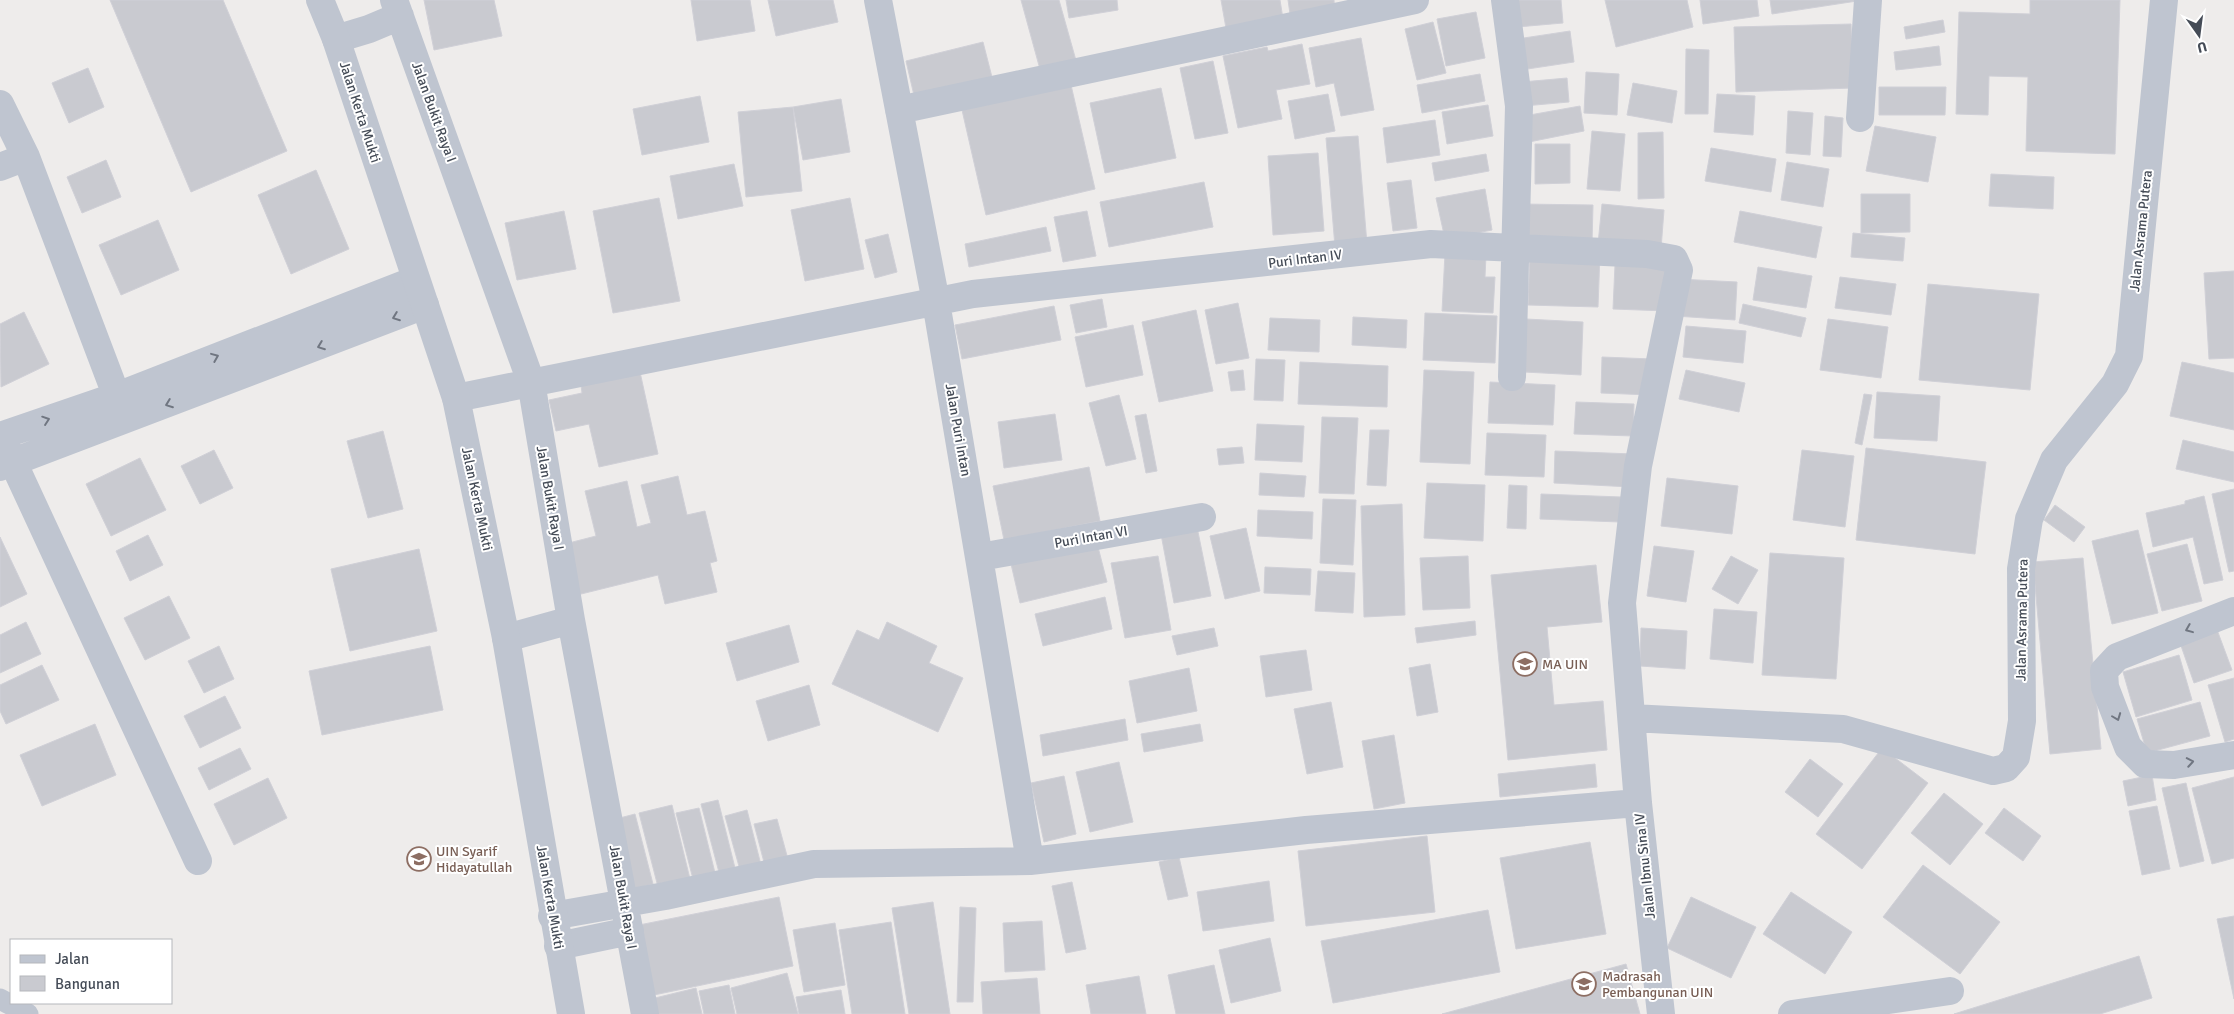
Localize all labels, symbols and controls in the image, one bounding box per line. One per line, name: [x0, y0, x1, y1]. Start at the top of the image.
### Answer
north arrow: [2174, 10, 2224, 60]
text: U: [2195, 38, 2209, 57]
street label: Jalan Kerta Mukti: [336, 59, 384, 165]
street label: Jalan Bukit Raya I: [408, 59, 460, 165]
street label: Jalan Asrama Putera: [2126, 169, 2156, 293]
street label: Puri Intan IV: [1267, 246, 1343, 272]
one-way arrow: [392, 311, 401, 321]
one-way arrow: [317, 339, 326, 350]
one-way arrow: [210, 353, 219, 364]
street label: Jalan Puri Intan: [941, 382, 975, 478]
one-way arrow: [165, 398, 174, 408]
one-way arrow: [41, 416, 50, 426]
street label: Jalan Bukit Raya I: [532, 445, 568, 551]
street label: Jalan Kerta Mukti: [458, 446, 496, 552]
street label: Puri Intan VI: [1053, 522, 1129, 552]
street label: Jalan Asrama Putera: [2012, 559, 2032, 681]
one-way arrow: [2185, 622, 2194, 633]
school or university icon: MA UIN: [1512, 651, 1538, 677]
place label: MA UIN: [1542, 656, 1588, 673]
one-way arrow: [2111, 713, 2121, 721]
one-way arrow: [2185, 758, 2194, 768]
street label: Jalan Ibnu Sina IV: [1631, 812, 1659, 920]
place label: UIN Syarif Hidayatullah: [436, 843, 512, 876]
street label: Jalan Kerta Mukti: [532, 844, 568, 950]
street label: Jalan Bukit Raya I: [605, 844, 641, 950]
school or university icon: UIN Syarif Hidayatullah: [406, 846, 432, 872]
legend: [10, 939, 172, 1004]
text: Jalan: [55, 950, 89, 968]
place label: Madrasah Pembangunan UIN: [1602, 968, 1713, 1001]
school or university icon: Madrasah Pembangunan UIN: [1571, 971, 1597, 997]
text: Bangunan: [55, 975, 120, 993]

